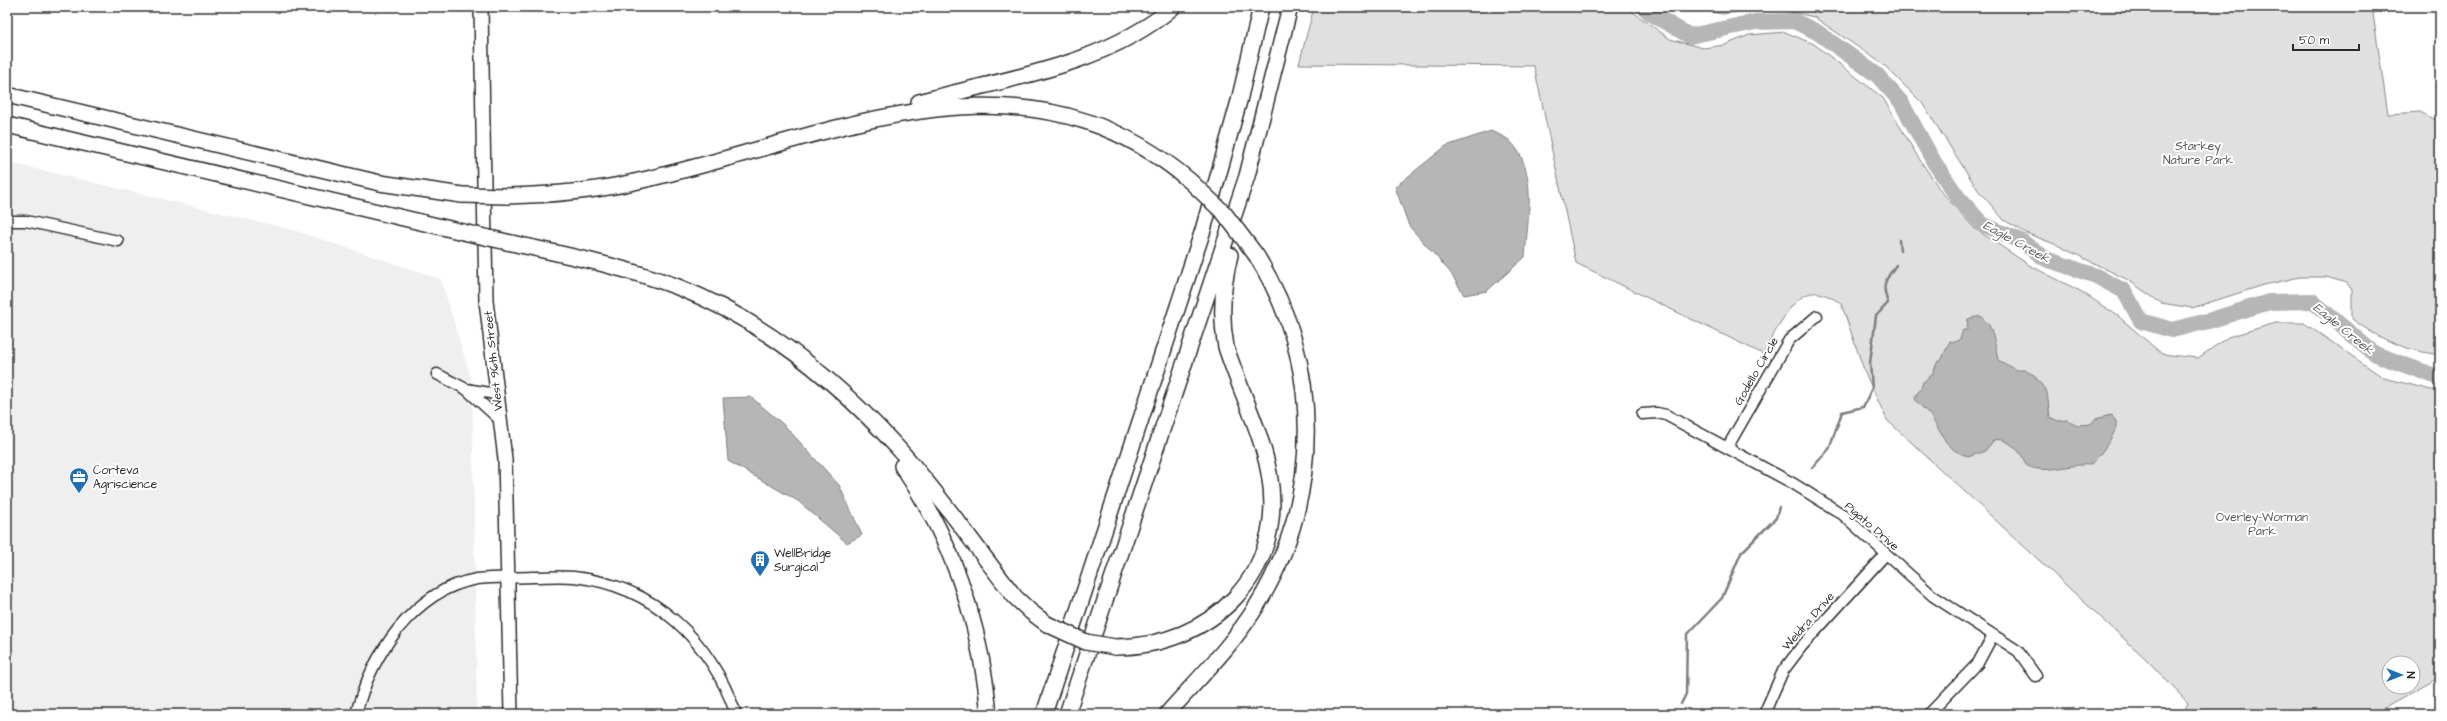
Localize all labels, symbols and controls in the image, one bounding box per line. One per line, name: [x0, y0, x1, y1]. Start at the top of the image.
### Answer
scale bar: [2293, 26, 2359, 52]
text: 50 m: [2299, 32, 2330, 49]
park label: Starkey Nature Park: [2163, 138, 2234, 169]
water label: Eagle Creek: [1979, 216, 2054, 269]
water label: Eagle Creek: [2308, 299, 2378, 360]
street label: West 96th Street: [480, 310, 507, 412]
street label: Godello Circle: [1730, 334, 1783, 408]
place label: Corteva Agriscience: [93, 462, 158, 494]
office icon: Corteva Agriscience: [68, 466, 90, 494]
street label: Pigato Drive: [1840, 498, 1903, 556]
park label: Overley-Worman Park: [2216, 509, 2308, 540]
place label: WellBridge Surgical: [774, 545, 832, 577]
building icon: WellBridge Surgical: [749, 549, 771, 577]
street label: Weldra Drive: [1778, 588, 1839, 654]
north arrow: [2381, 655, 2421, 695]
text: N: [2403, 672, 2418, 679]

